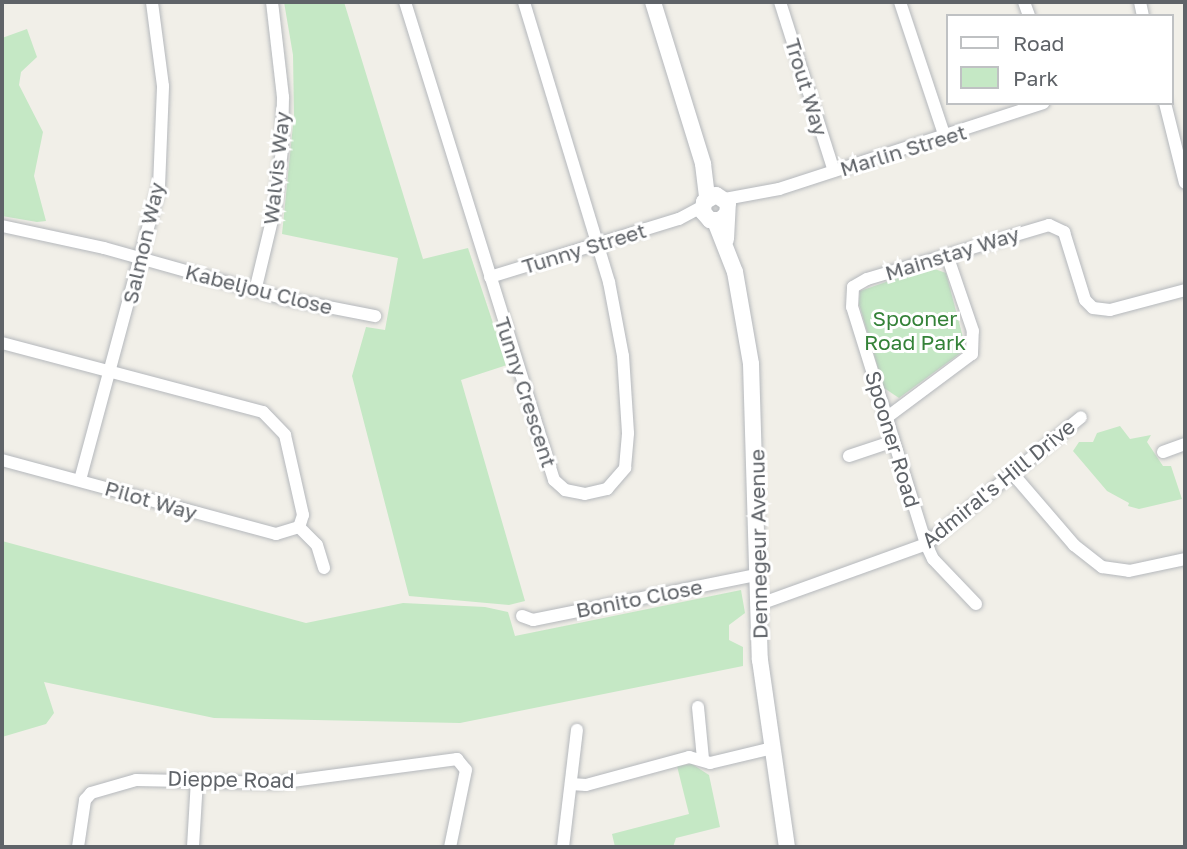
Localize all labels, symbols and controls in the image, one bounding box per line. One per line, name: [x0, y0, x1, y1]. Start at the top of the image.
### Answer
legend: [946, 14, 1173, 105]
text: Road: [1013, 30, 1064, 56]
street label: Trout Way: [780, 35, 834, 139]
text: Park: [1013, 65, 1058, 91]
street label: Walvis Way: [258, 110, 294, 226]
street label: Marlin Street: [837, 119, 969, 181]
street label: Salmon Way: [117, 180, 169, 306]
street label: Tunny Street: [519, 217, 649, 279]
street label: Mainstay Way: [882, 221, 1022, 285]
street label: Kabeljou Close: [183, 259, 335, 319]
park label: Spooner Road Park: [864, 305, 966, 355]
street label: Tunny Crescent: [490, 314, 562, 470]
street label: Spooner Road: [860, 368, 926, 510]
street label: Admiral's Hill Drive: [916, 413, 1080, 553]
street label: Dennegeur Avenue: [744, 449, 772, 639]
street label: Pilot Way: [102, 475, 200, 525]
street label: Bonito Close: [574, 573, 704, 623]
street label: Dieppe Road: [167, 765, 295, 793]

